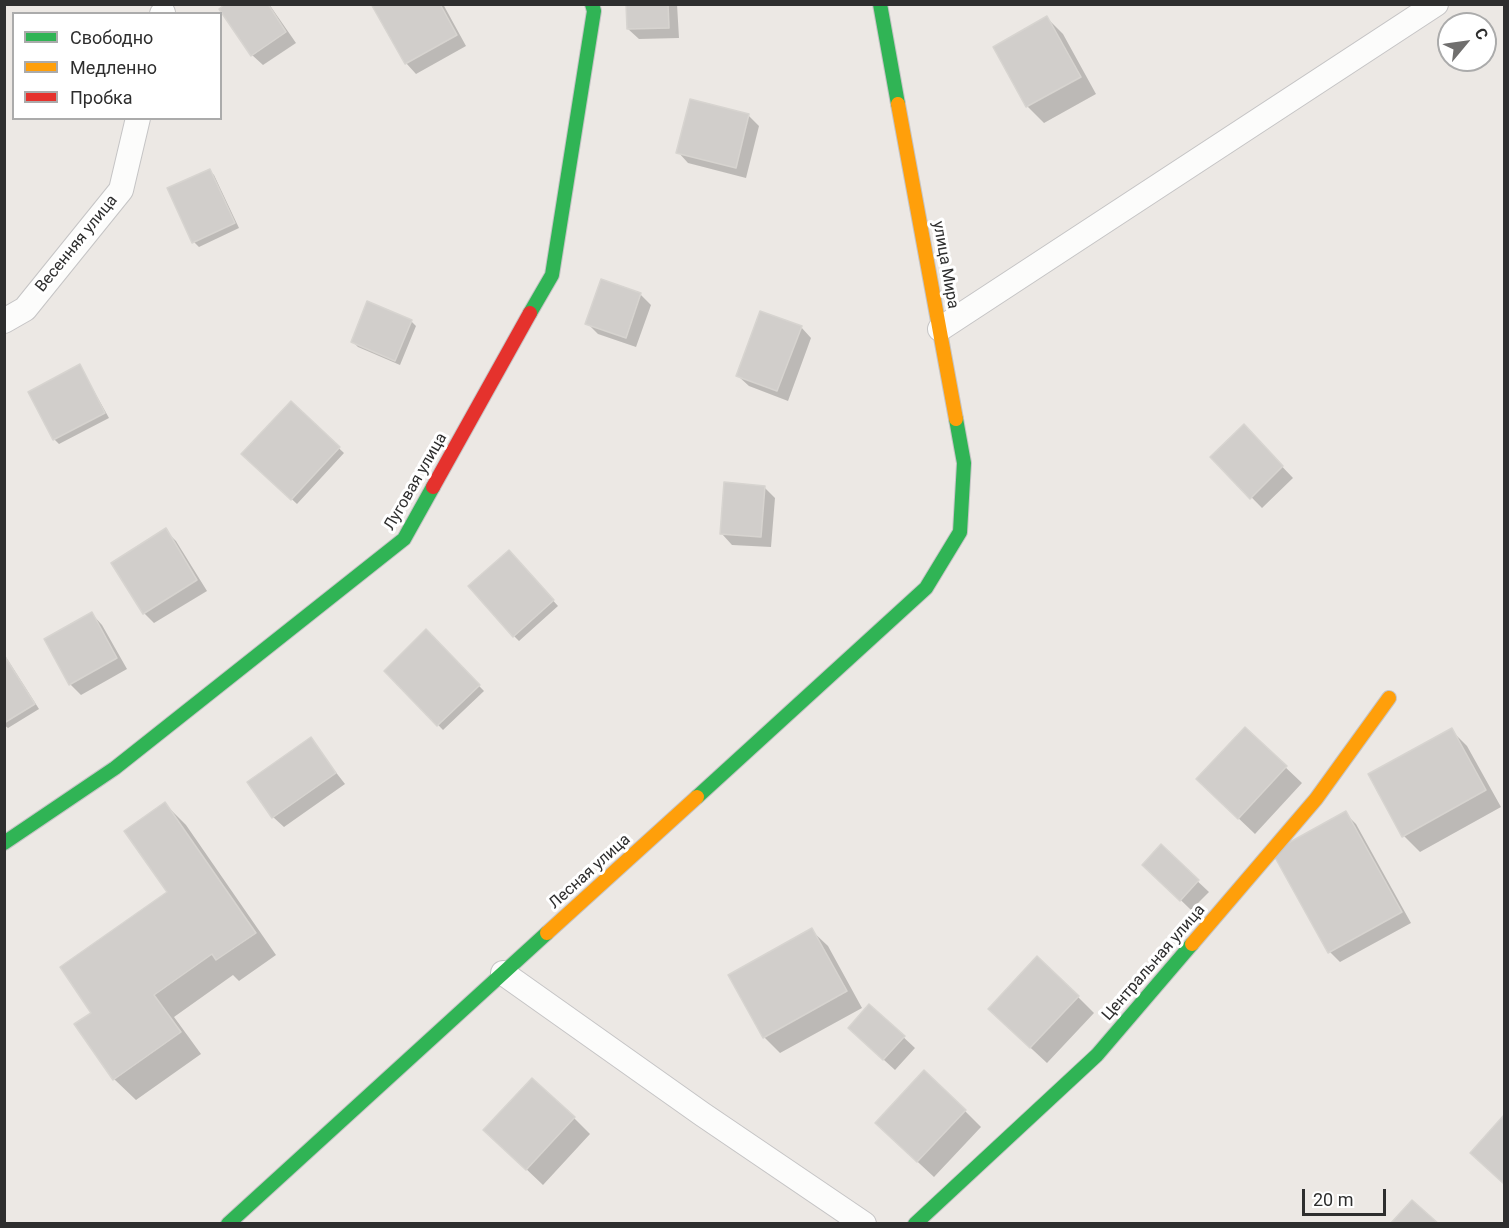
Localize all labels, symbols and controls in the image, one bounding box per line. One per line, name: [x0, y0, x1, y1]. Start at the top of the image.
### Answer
legend: [12, 12, 222, 120]
north arrow: [1437, 12, 1497, 72]
text: С: [1471, 25, 1492, 43]
text: Свободно: [70, 27, 153, 48]
text: Медленно: [70, 57, 157, 78]
text: Пробка: [70, 87, 133, 108]
street label: Весенняя улица: [32, 192, 122, 296]
street label: улица Мира: [928, 220, 962, 310]
street label: Луговая улица: [380, 430, 452, 534]
street label: Лесная улица: [545, 830, 635, 914]
street label: Центральная улица: [1098, 901, 1210, 1025]
scale bar: [1305, 1177, 1389, 1215]
text: 20 m: [1313, 1189, 1353, 1210]

